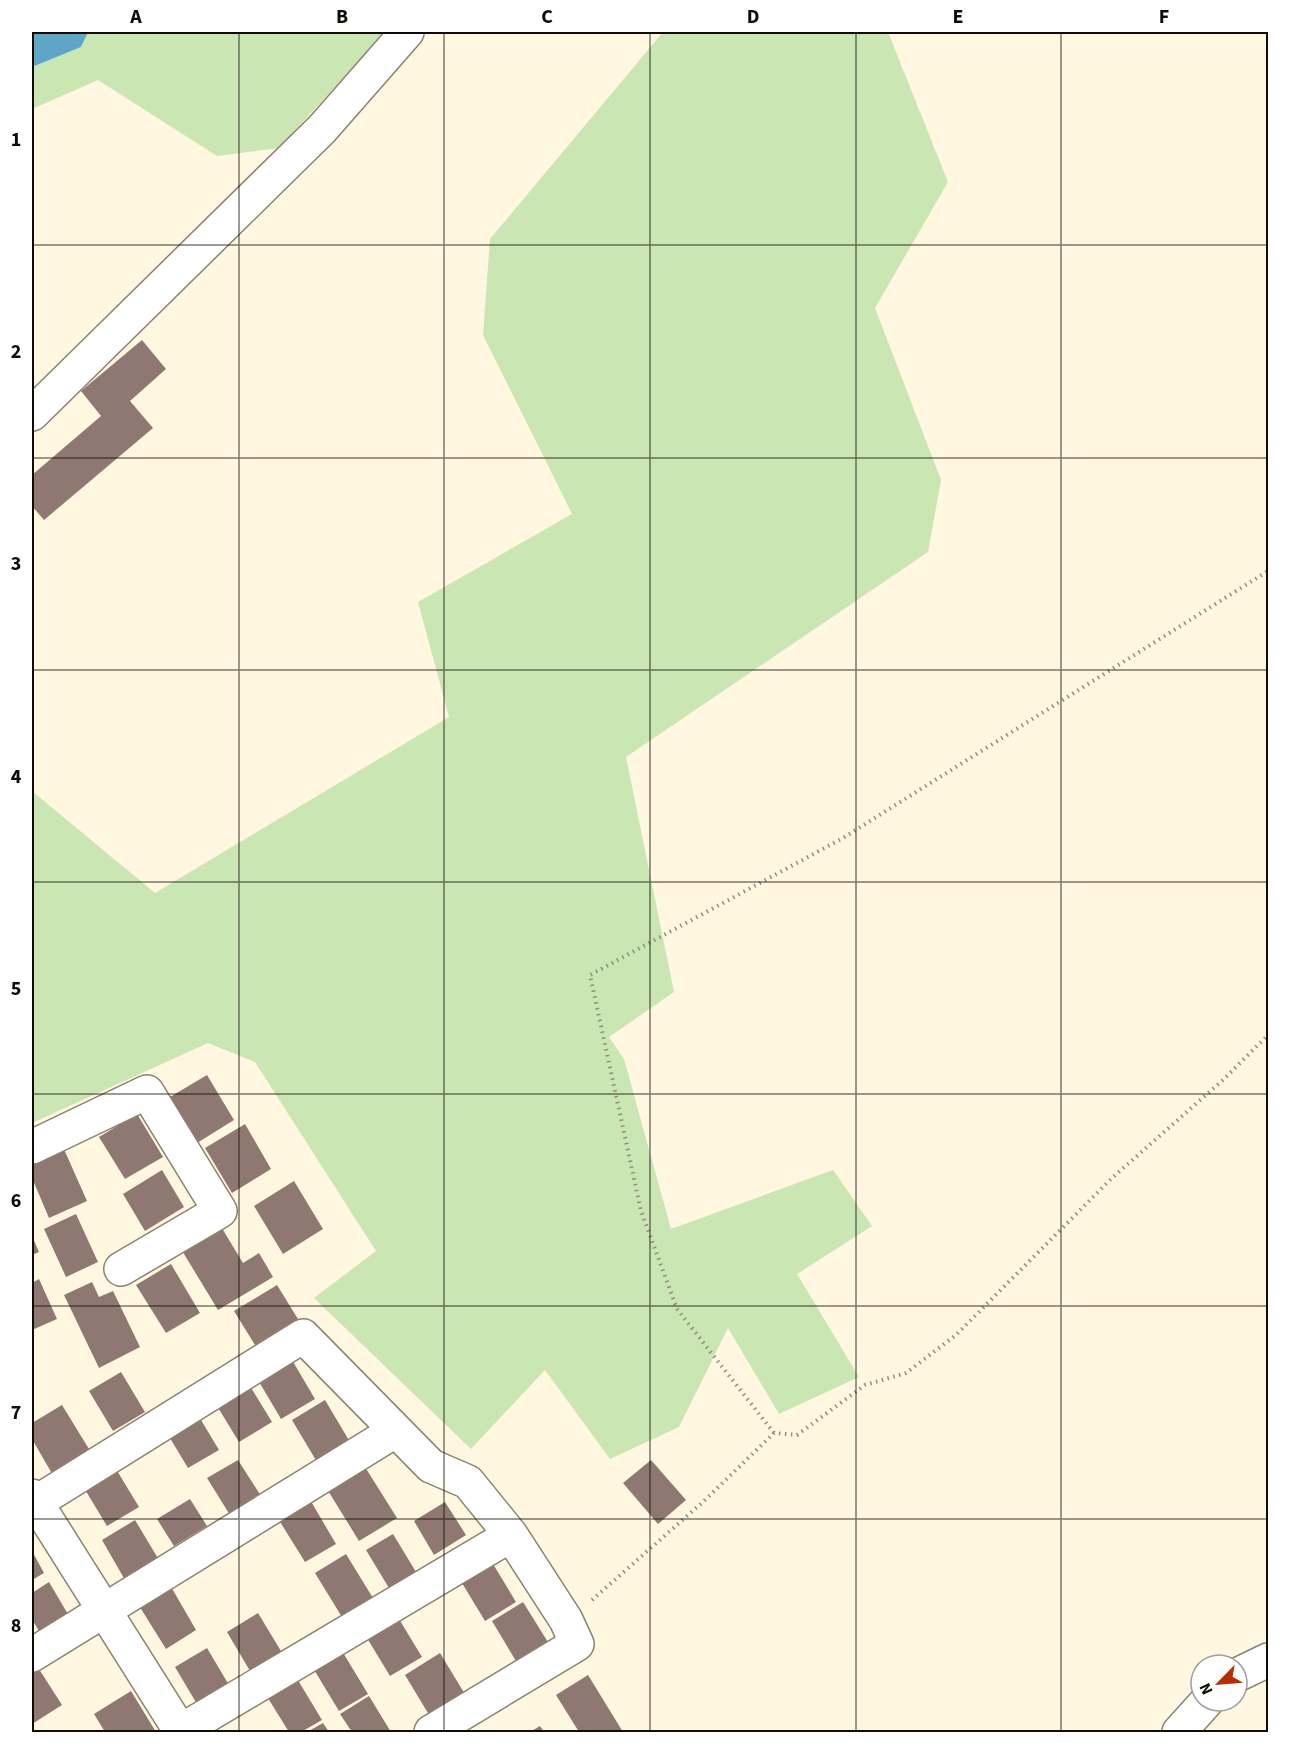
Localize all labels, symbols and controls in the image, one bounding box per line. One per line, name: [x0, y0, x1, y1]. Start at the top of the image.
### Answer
text: A: [129, 3, 142, 31]
text: B: [336, 3, 348, 31]
text: C: [541, 3, 553, 31]
text: D: [747, 3, 759, 31]
text: E: [953, 3, 963, 31]
text: F: [1159, 3, 1169, 31]
text: 1: [11, 126, 21, 154]
text: 2: [11, 338, 21, 366]
text: 3: [11, 550, 21, 578]
text: 4: [11, 763, 22, 791]
text: 5: [11, 975, 21, 1003]
text: 6: [11, 1187, 21, 1215]
text: 7: [11, 1399, 21, 1427]
text: 8: [11, 1612, 21, 1640]
north arrow: [1189, 1653, 1249, 1713]
text: N: [1194, 1679, 1219, 1698]

